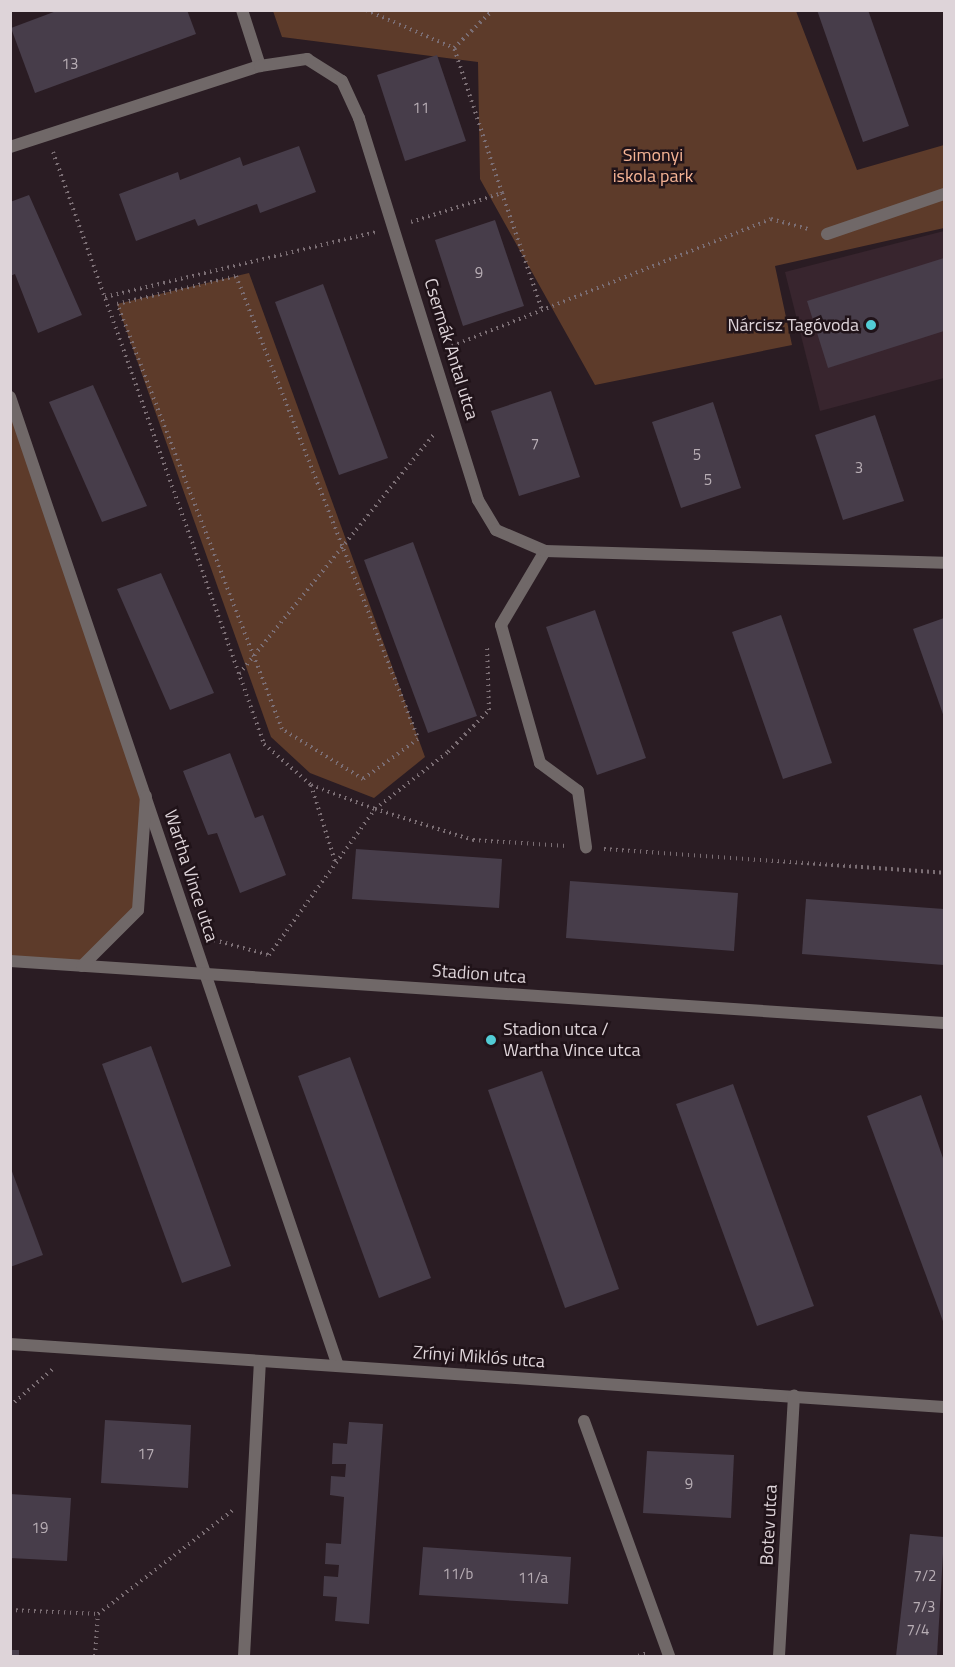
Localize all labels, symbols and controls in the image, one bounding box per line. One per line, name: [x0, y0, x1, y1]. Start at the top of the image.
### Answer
house number: 13: [62, 55, 78, 73]
house number: 11: [413, 99, 429, 117]
park label: Simonyi iskola park: [613, 145, 693, 188]
house number: 9: [475, 264, 483, 282]
street label: Csermák Antal utca: [419, 276, 483, 422]
place label: Nárcisz Tagóvoda: [727, 314, 859, 336]
marker: Nárcisz Tagóvoda: [864, 318, 878, 332]
house number: 7: [531, 435, 539, 453]
house number: 5: [693, 446, 701, 464]
house number: 3: [855, 459, 863, 477]
house number: 5: [704, 471, 712, 489]
street label: Wartha Vince utca: [159, 807, 223, 945]
street label: Stadion utca: [431, 960, 527, 988]
place label: Stadion utca / Wartha Vince utca: [503, 1019, 641, 1062]
marker: Stadion utca / Wartha Vince utca: [484, 1033, 498, 1047]
street label: Zrínyi Miklós utca: [412, 1342, 546, 1372]
house number: 17: [138, 1445, 154, 1463]
house number: 9: [685, 1475, 693, 1493]
street label: Botev utca: [756, 1484, 782, 1566]
house number: 19: [32, 1519, 48, 1537]
house number: 11/b: [443, 1565, 473, 1583]
house number: 7/2: [914, 1567, 936, 1585]
house number: 11/a: [518, 1569, 548, 1587]
house number: 7/3: [913, 1598, 935, 1616]
house number: 7/4: [907, 1621, 929, 1639]

